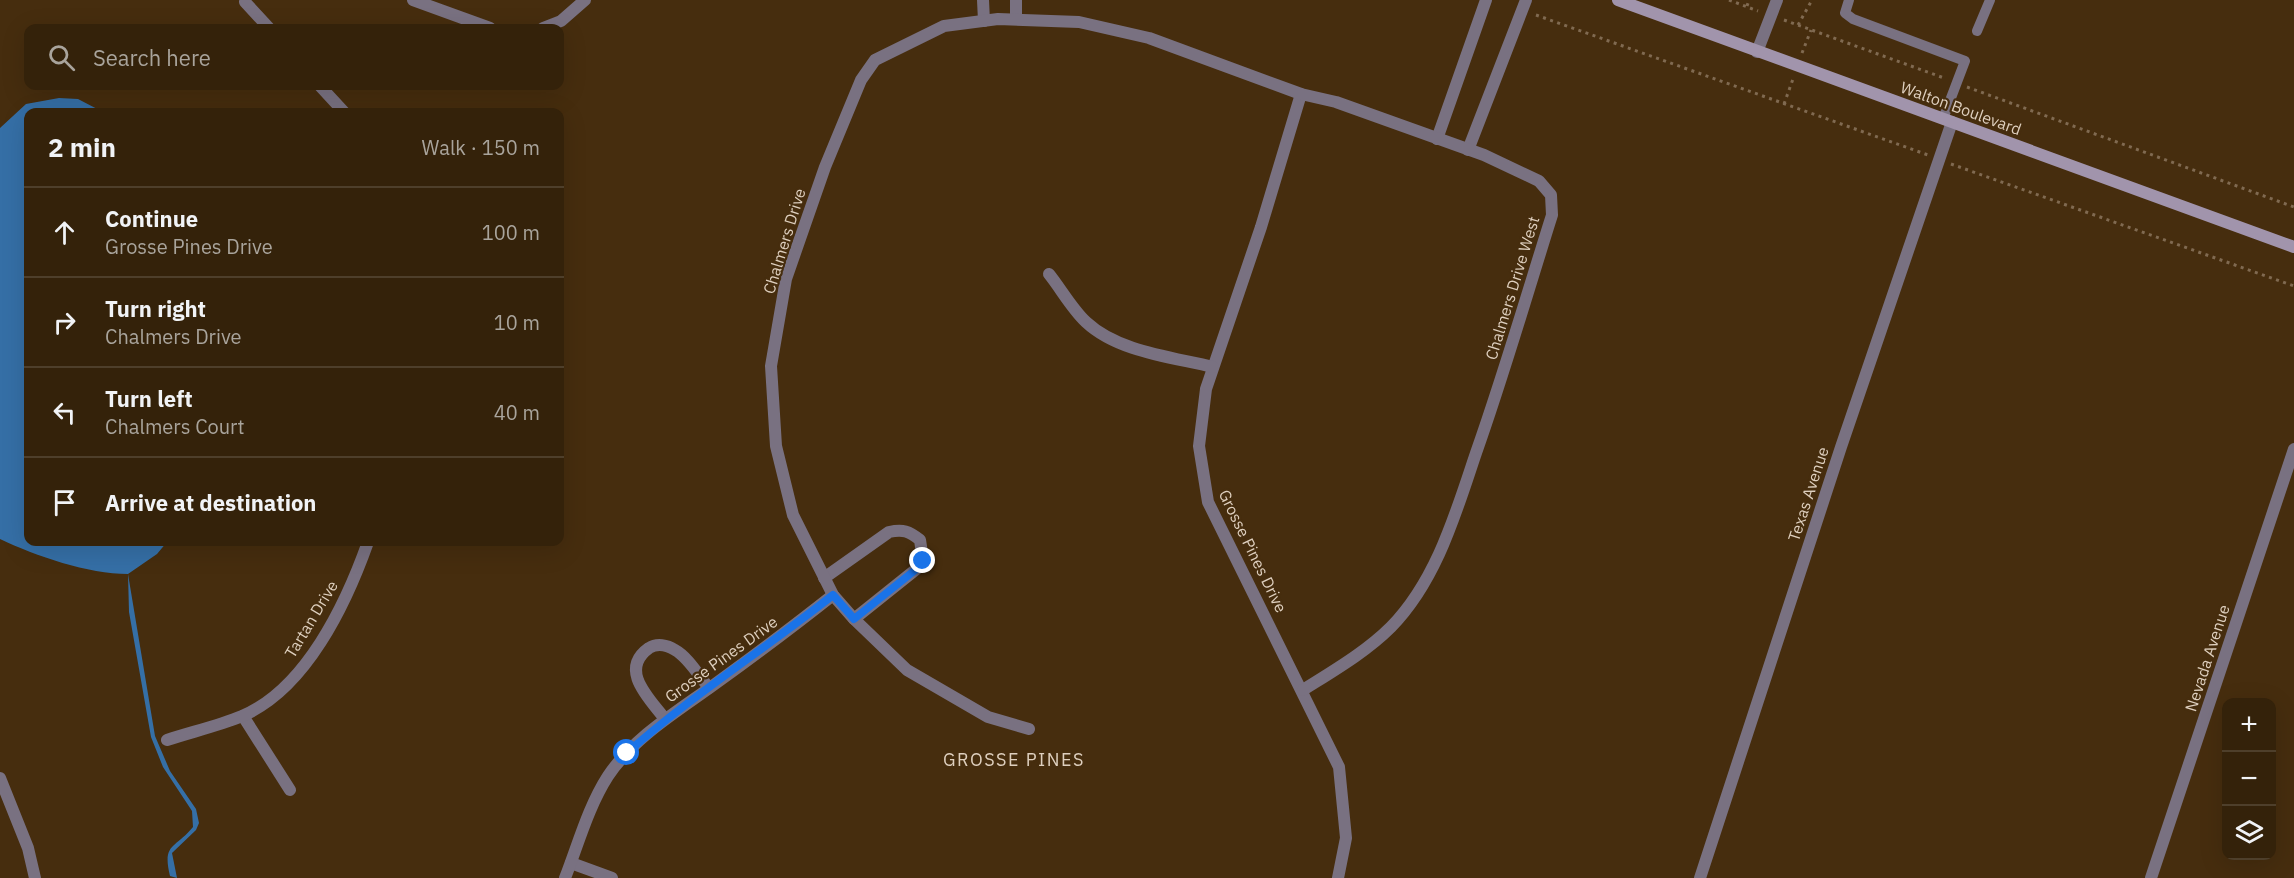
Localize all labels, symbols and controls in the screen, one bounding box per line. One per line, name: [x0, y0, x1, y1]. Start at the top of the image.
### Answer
search box: [24, 24, 564, 90]
icon: search: [45, 41, 78, 74]
text: Search here: [93, 43, 211, 72]
street label: Walton Boulevard: [1898, 77, 2024, 139]
text: 2 min: [48, 130, 116, 164]
text: Walk · 150 m: [422, 134, 540, 161]
street label: Chalmers Drive: [758, 186, 810, 296]
text: Continue: [105, 204, 198, 233]
street label: Chalmers Drive West: [1481, 214, 1543, 362]
icon: ahead: [48, 216, 81, 249]
text: 100 m: [482, 219, 540, 246]
text: Grosse Pines Drive: [105, 233, 273, 260]
text: Turn right: [105, 294, 206, 323]
icon: right: [48, 306, 81, 339]
text: 10 m: [494, 309, 540, 336]
text: Chalmers Drive: [105, 323, 242, 350]
text: Turn left: [105, 384, 193, 413]
icon: left: [48, 396, 81, 429]
text: 40 m: [494, 399, 540, 426]
text: Chalmers Court: [105, 413, 245, 440]
street label: Texas Avenue: [1783, 444, 1833, 544]
icon: arrive: [48, 486, 81, 519]
street label: Grosse Pines Drive: [1215, 486, 1291, 616]
text: Arrive at destination: [105, 488, 316, 517]
route end: [909, 547, 935, 573]
street label: Tartan Drive: [280, 577, 342, 661]
street label: Nevada Avenue: [2180, 602, 2234, 714]
street label: Grosse Pines Drive: [661, 611, 781, 707]
map controls: [2222, 698, 2276, 860]
button: +: [2222, 698, 2276, 752]
route start: [613, 739, 639, 765]
district label: GROSSE PINES: [943, 748, 1085, 771]
button: −: [2222, 752, 2276, 806]
button: layers: [2222, 806, 2276, 860]

